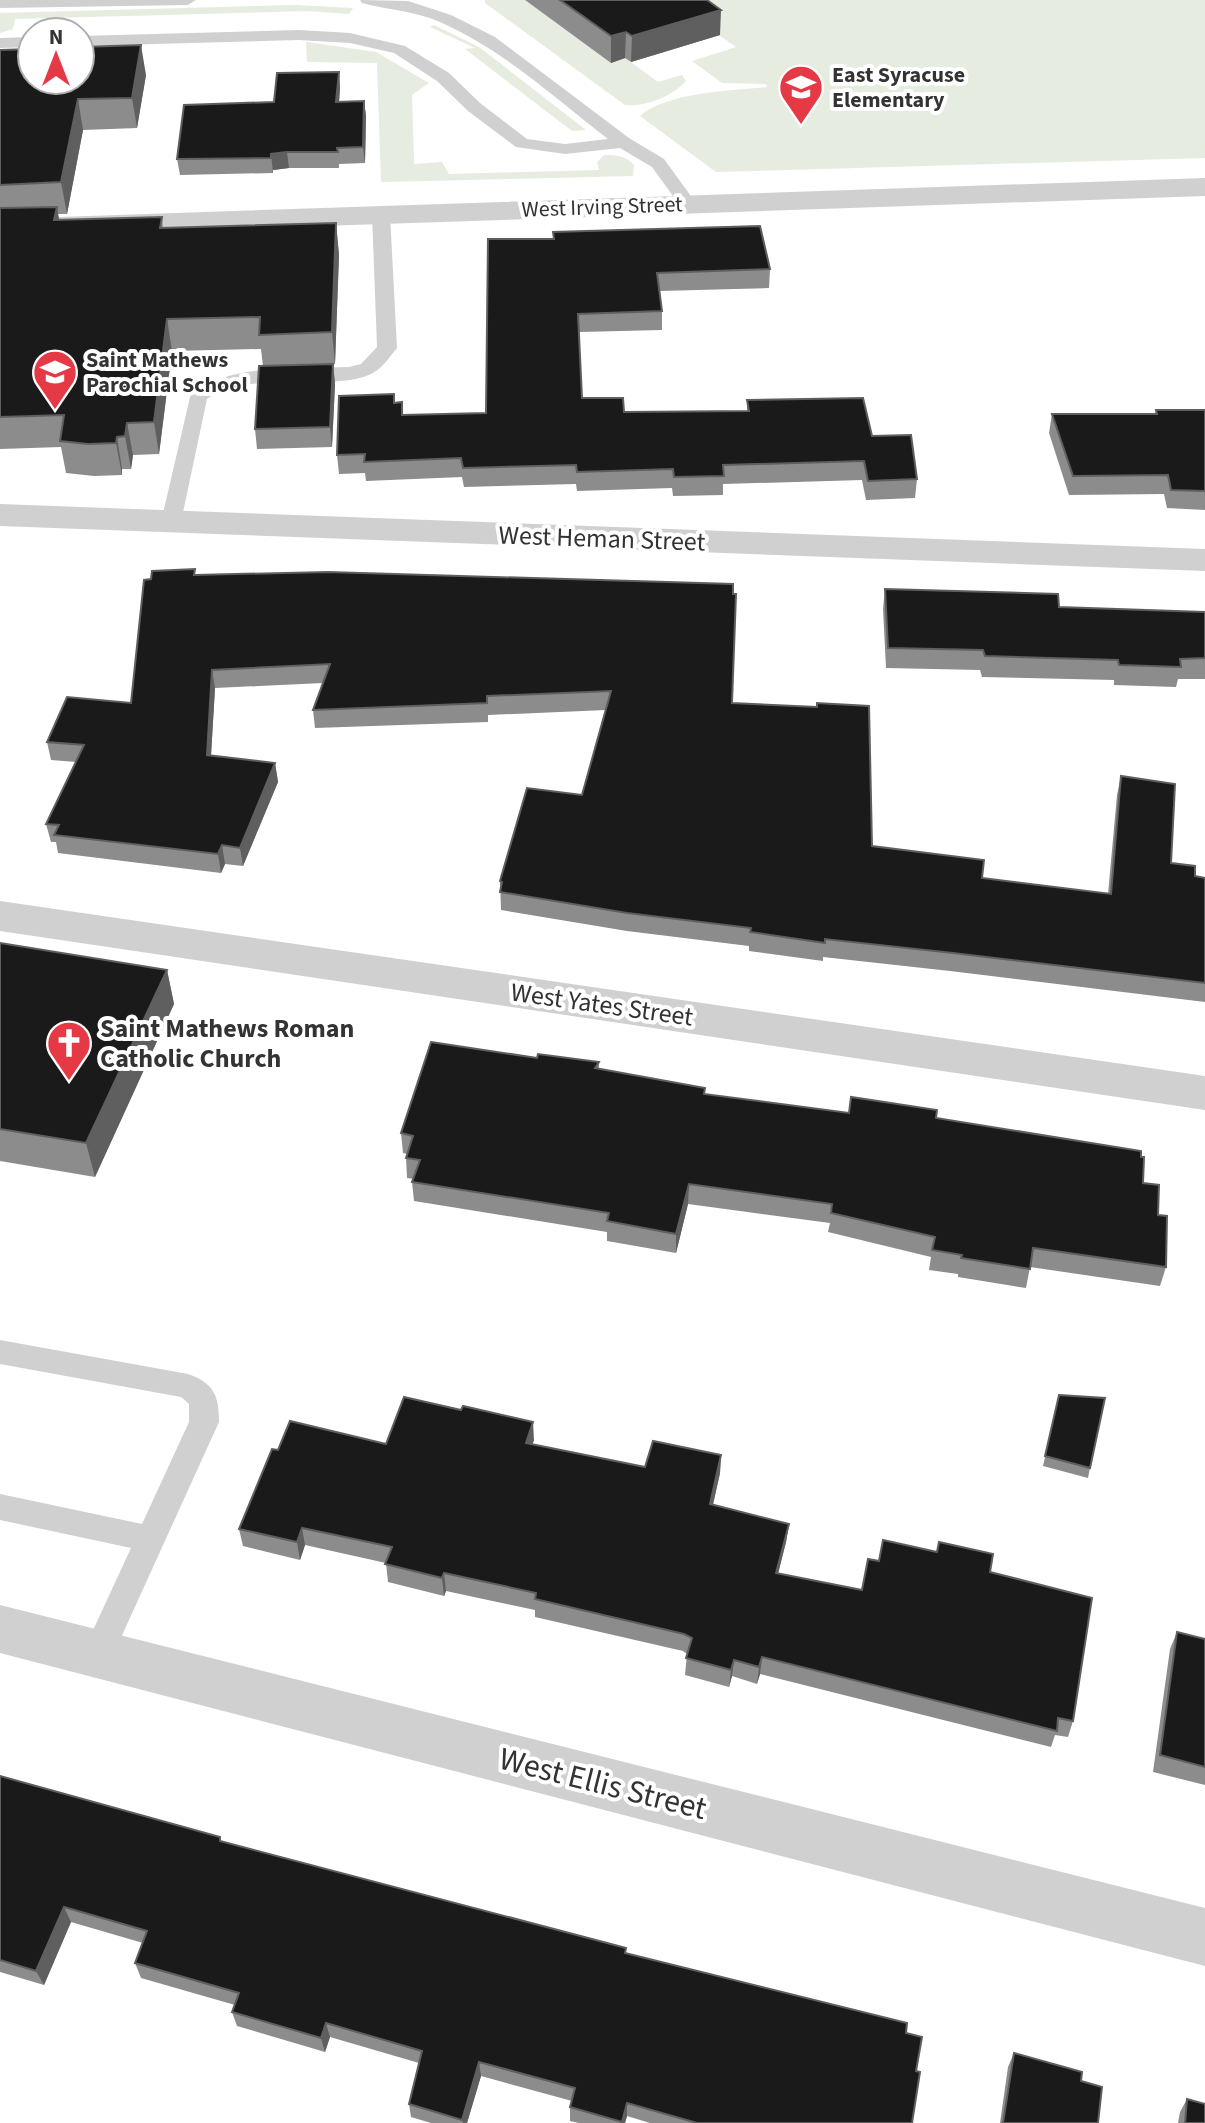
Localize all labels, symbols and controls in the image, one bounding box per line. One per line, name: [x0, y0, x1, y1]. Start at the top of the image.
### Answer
north arrow: [16, 16, 96, 96]
text: N: [49, 21, 63, 53]
place label: East Syracuse Elementary: [832, 59, 965, 116]
school or university icon: East Syracuse Elementary: [777, 63, 825, 126]
street label: West Irving Street: [521, 188, 684, 226]
place label: Saint Mathews Parochial School: [86, 344, 248, 401]
school or university icon: Saint Mathews Parochial School: [31, 348, 79, 411]
street label: West Heman Street: [498, 516, 706, 561]
street label: West Yates Street: [508, 973, 696, 1036]
place label: Saint Mathews Roman Catholic Church: [100, 1010, 354, 1077]
church icon: Saint Mathews Roman Catholic Church: [45, 1019, 93, 1082]
street label: West Ellis Street: [494, 1736, 711, 1832]

